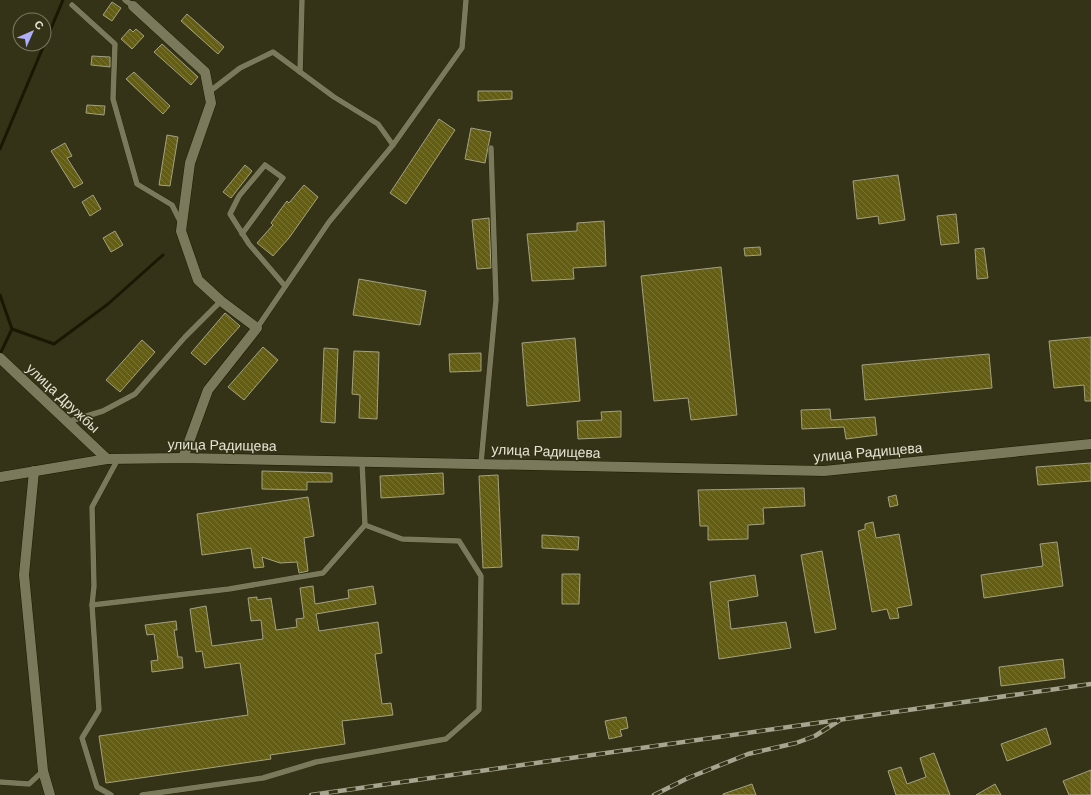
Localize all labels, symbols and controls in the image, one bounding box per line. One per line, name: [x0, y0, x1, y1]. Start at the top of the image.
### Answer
north arrow: [12, 12, 52, 52]
text: С: [31, 17, 47, 33]
street label: улица Дружбы: [22, 359, 104, 437]
street label: улица Радищева: [167, 435, 277, 455]
street label: улица Радищева: [813, 438, 923, 466]
street label: улица Радищева: [491, 440, 601, 462]

